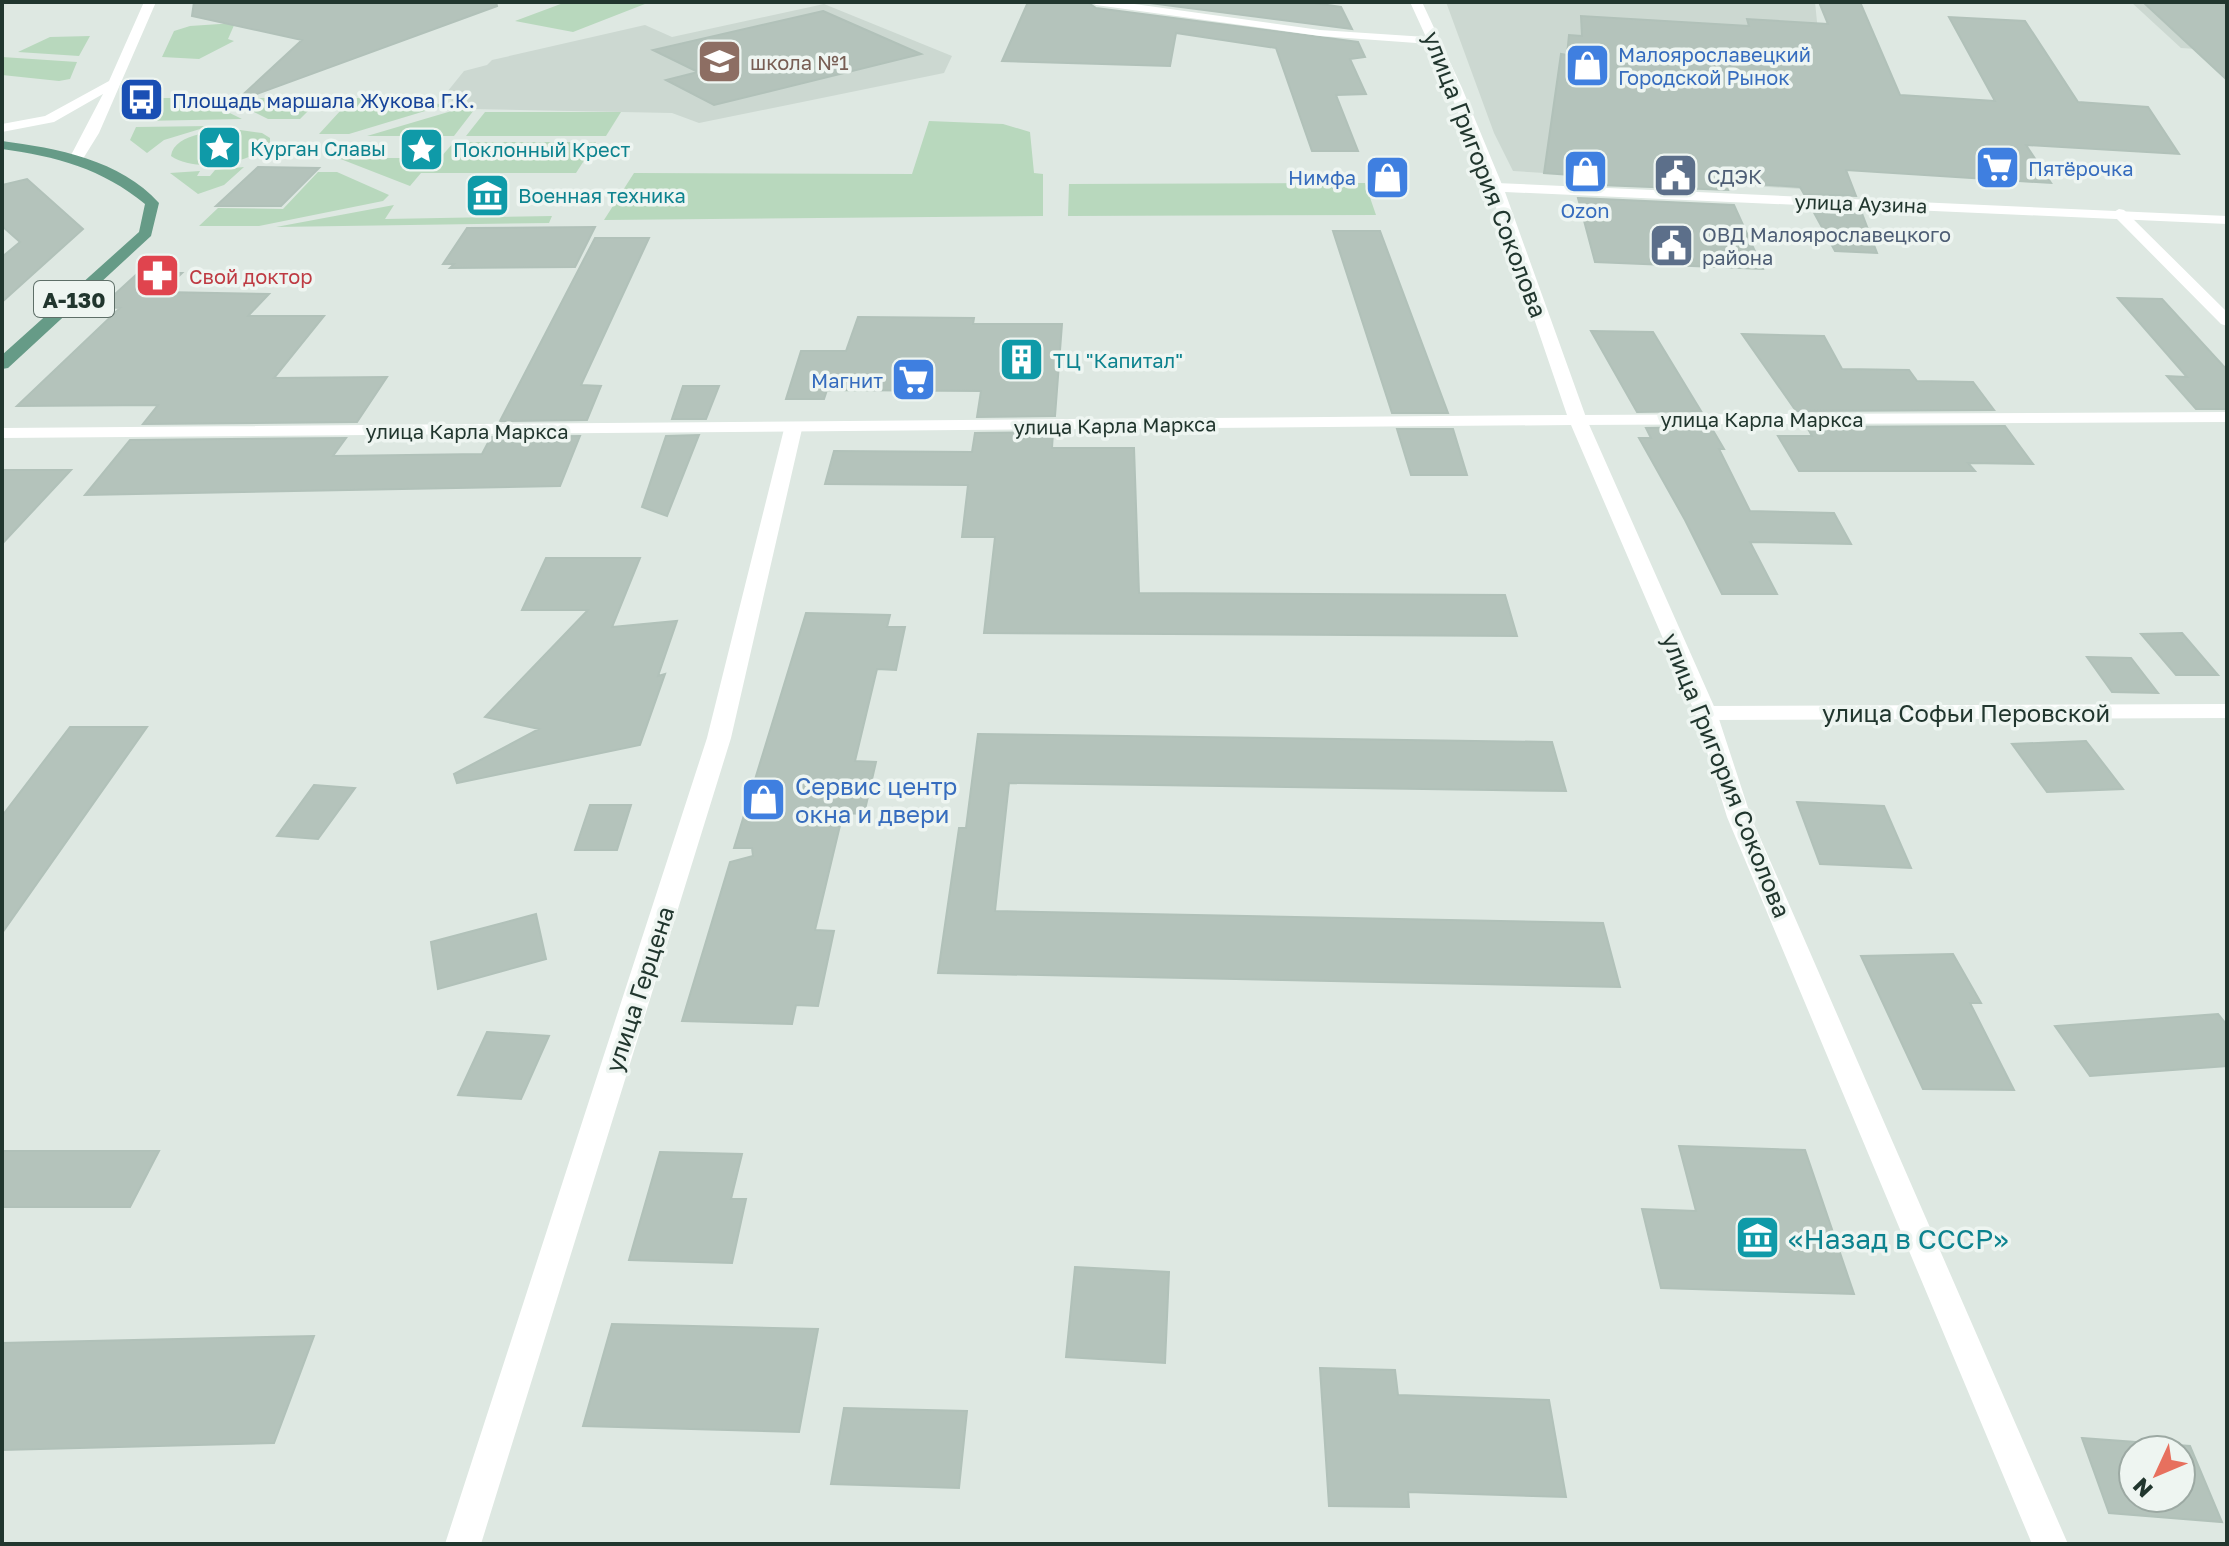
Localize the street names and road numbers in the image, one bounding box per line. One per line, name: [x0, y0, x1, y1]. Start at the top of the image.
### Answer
street label: улица Григория Соколова: [1418, 27, 1554, 321]
street label: улица Аузина: [1794, 189, 1928, 217]
road number: А-130: [34, 281, 114, 317]
street label: улица Карла Маркса: [1661, 407, 1863, 431]
street label: улица Карла Маркса: [1013, 411, 1217, 439]
street label: улица Карла Маркса: [366, 419, 568, 443]
street label: улица Григория Соколова: [1657, 628, 1797, 922]
street label: улица Софьи Перовской: [1822, 698, 2110, 727]
street label: улица Герцена: [599, 902, 679, 1076]

